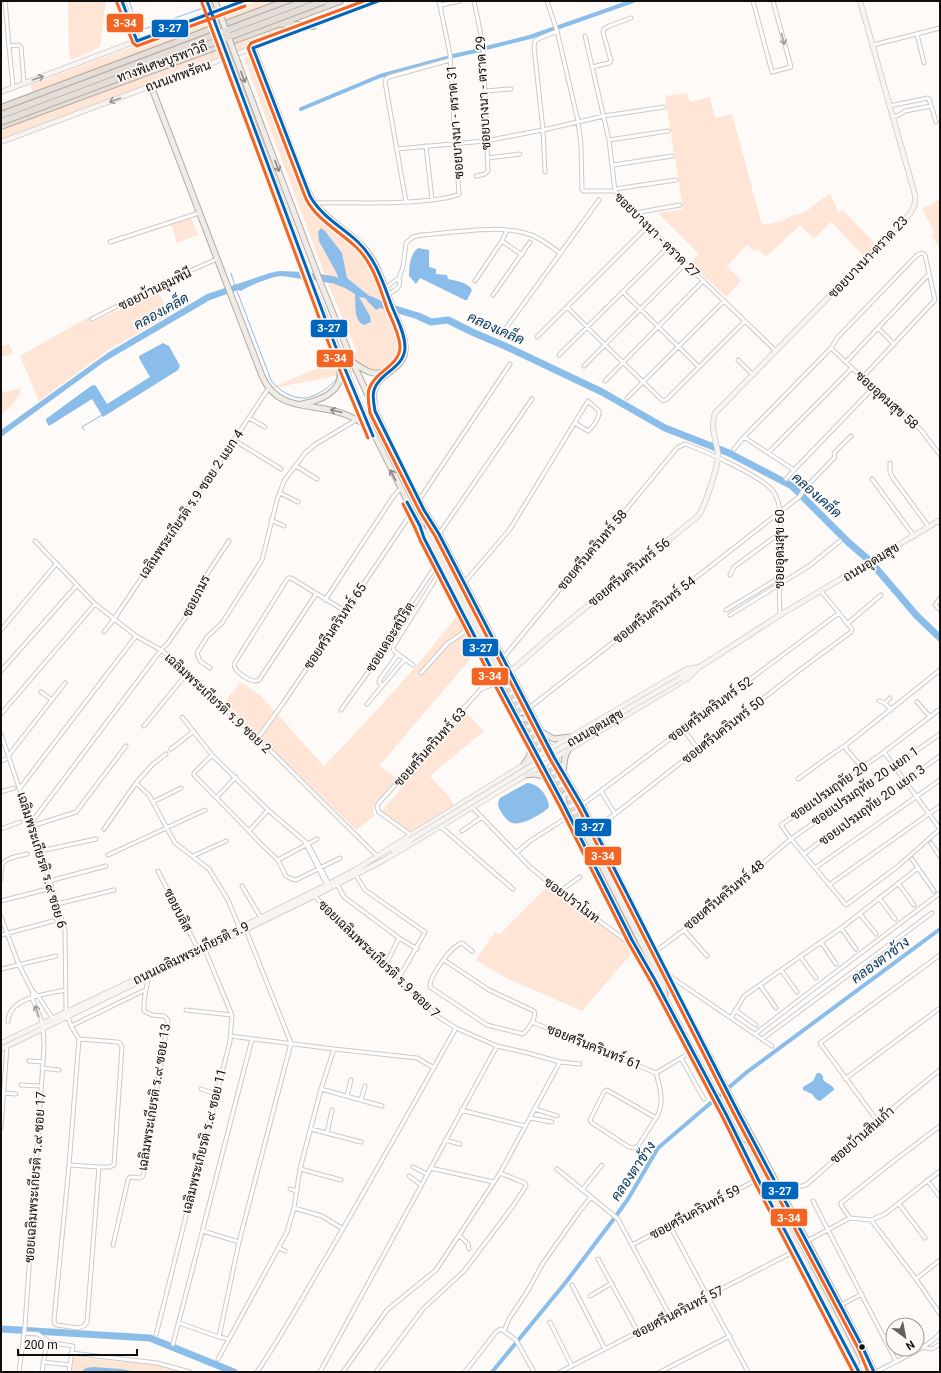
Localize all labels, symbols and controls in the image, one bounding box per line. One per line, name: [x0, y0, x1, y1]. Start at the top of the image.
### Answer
line badge: 3-34: [106, 13, 144, 33]
text: 3-34: [113, 17, 137, 30]
line badge: 3-27: [151, 19, 189, 38]
text: 3-27: [158, 22, 182, 35]
one-way arrow: [780, 32, 788, 45]
street label: ซอยบางนา - ตราด 29: [473, 36, 493, 150]
street label: ทางพิเศษบูรพาวิถี: [114, 37, 210, 87]
street label: ถนนเทพรัตน: [143, 57, 213, 95]
street label: ซอยบางนา - ตราด 31: [444, 64, 466, 180]
one-way arrow: [240, 70, 248, 82]
one-way arrow: [31, 74, 43, 82]
one-way arrow: [109, 96, 121, 104]
one-way arrow: [273, 160, 281, 172]
street label: ซอยบางนา - ตราด 27: [611, 189, 703, 281]
street label: ซอยบางนา-ตราด 23: [825, 213, 911, 301]
street label: ซอยบ้านลุมพินี: [115, 263, 195, 315]
water label: คลองเคล็ด: [130, 289, 191, 333]
water label: คลองเคล็ด: [465, 308, 527, 348]
line badge: 3-27: [310, 319, 348, 338]
text: 3-27: [317, 322, 341, 335]
line badge: 3-34: [316, 349, 354, 368]
text: 3-34: [323, 352, 347, 365]
street label: ซอยอุดมสุข 58: [851, 368, 922, 434]
one-way arrow: [329, 407, 342, 415]
street label: เฉลิมพระเกียรติ ร.9 ซอย 2 แยก 4: [134, 425, 247, 581]
water label: คลองเคล็ด: [789, 468, 846, 521]
one-way arrow: [389, 469, 396, 481]
street label: ซอยศรีนครินทร์ 58: [552, 505, 630, 593]
street label: ซอยอุดมสุข 60: [772, 509, 789, 589]
street label: ซอยศรีนครินทร์ 56: [584, 533, 673, 609]
street label: ถนนอุดมสุข: [840, 539, 903, 586]
street label: ซอยศรีนครินทร์ 54: [609, 571, 699, 647]
street label: ซอยภมร: [179, 572, 213, 620]
street label: ซอยศรีนครินทร์ 65: [299, 579, 369, 672]
street label: ซอยเดอะสปิริต: [362, 599, 417, 675]
line badge: 3-27: [462, 638, 499, 657]
text: 3-27: [469, 642, 493, 655]
street label: เฉลิมพระเกียรติ ร.9 ซอย 2: [162, 648, 276, 756]
line badge: 3-34: [471, 667, 509, 686]
text: 3-34: [478, 670, 502, 683]
street label: ซอยศรีนครินทร์ 52: [664, 672, 755, 745]
street label: ซอยศรีนครินทร์ 50: [678, 692, 767, 767]
street label: ซอยศรีนครินทร์ 63: [389, 703, 469, 789]
street label: ถนนอุดมสุข: [564, 706, 627, 752]
street label: ซอยเปรมฤทัย 20 แยก 1: [808, 743, 922, 829]
street label: ซอยเปรมฤทัย 20: [787, 758, 871, 824]
street label: ซอยเปรมฤทัย 20 แยก 3: [816, 761, 929, 849]
street label: เฉลิมพระเกียรติ ร.๙ ซอย 6: [14, 790, 72, 930]
line badge: 3-27: [574, 818, 612, 837]
text: 3-27: [581, 821, 605, 834]
line badge: 3-34: [584, 846, 622, 866]
text: 3-34: [591, 850, 615, 863]
street label: ซอยศรีนครินทร์ 48: [679, 855, 767, 933]
street label: ซอยปราโมท: [541, 873, 603, 926]
street label: ซอยบลิส: [161, 885, 196, 934]
street label: ซอยเฉลิมพระเกียรติ ร.9 ซอย 7: [315, 896, 444, 1021]
street label: ถนนเฉลิมพระเกียรติ ร.9: [130, 917, 251, 988]
water label: คลองตาช้าง: [848, 934, 912, 986]
one-way arrow: [33, 1004, 40, 1017]
street label: ซอยศรีนครินทร์ 61: [545, 1019, 644, 1073]
street label: เฉลิมพระเกียรติ ร.๙ ซอย 13: [133, 1022, 173, 1172]
street label: เฉลิมพระเกียรติ ร.๙ ซอย 11: [177, 1067, 229, 1215]
street label: ซอยเฉลิมพระเกียรติ ร.๙ ซอย 17: [20, 1091, 48, 1263]
street label: ซอยบ้านสินเก้า: [826, 1102, 897, 1167]
water label: คลองตาช้าง: [607, 1138, 659, 1204]
street label: ซอยศรีนครินทร์ 59: [646, 1180, 743, 1242]
line badge: 3-27: [761, 1181, 799, 1200]
text: 3-27: [768, 1185, 792, 1198]
line badge: 3-34: [770, 1208, 808, 1227]
text: 3-34: [777, 1212, 801, 1225]
street label: ซอยศรีนครินทร์ 57: [629, 1281, 726, 1342]
north arrow: [885, 1317, 925, 1357]
scale bar: [18, 1331, 137, 1357]
text: N: [903, 1337, 917, 1353]
text: 200 m: [24, 1338, 58, 1352]
unlabelled marker: [857, 1342, 867, 1352]

